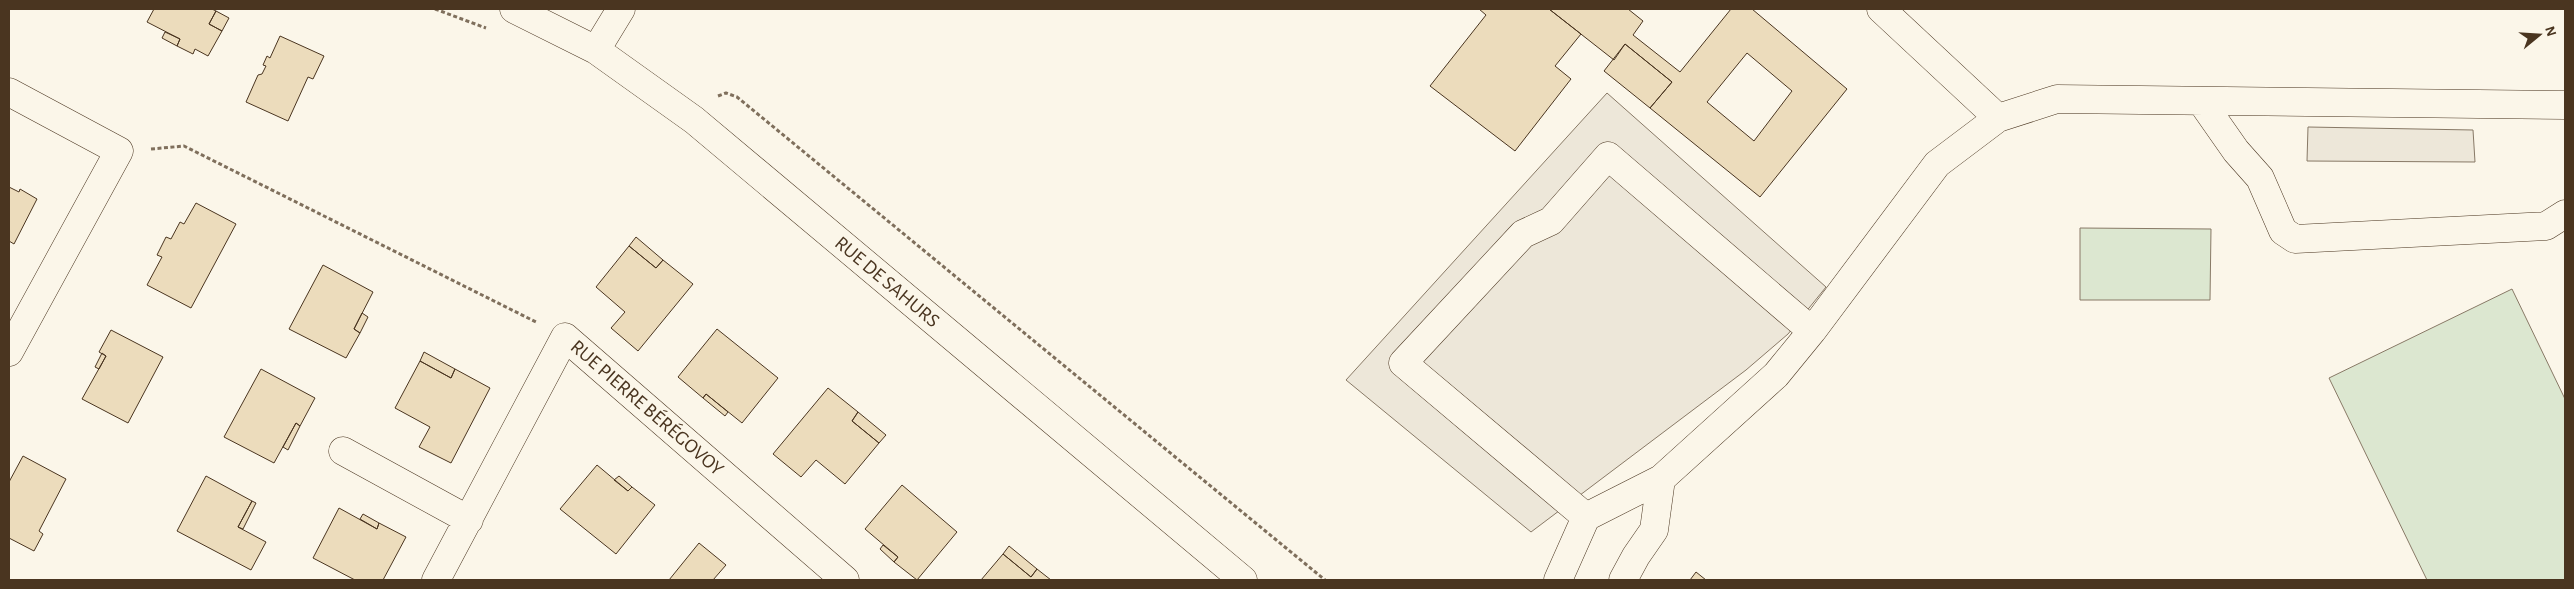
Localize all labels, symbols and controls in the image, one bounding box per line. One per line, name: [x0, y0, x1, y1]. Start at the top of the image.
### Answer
north arrow: [2514, 10, 2564, 60]
text: N: [2542, 24, 2559, 38]
street label: RUE DE SAHURS: [831, 233, 943, 331]
street label: RUE PIERRE BÉRÉGOVOY: [567, 336, 728, 480]

